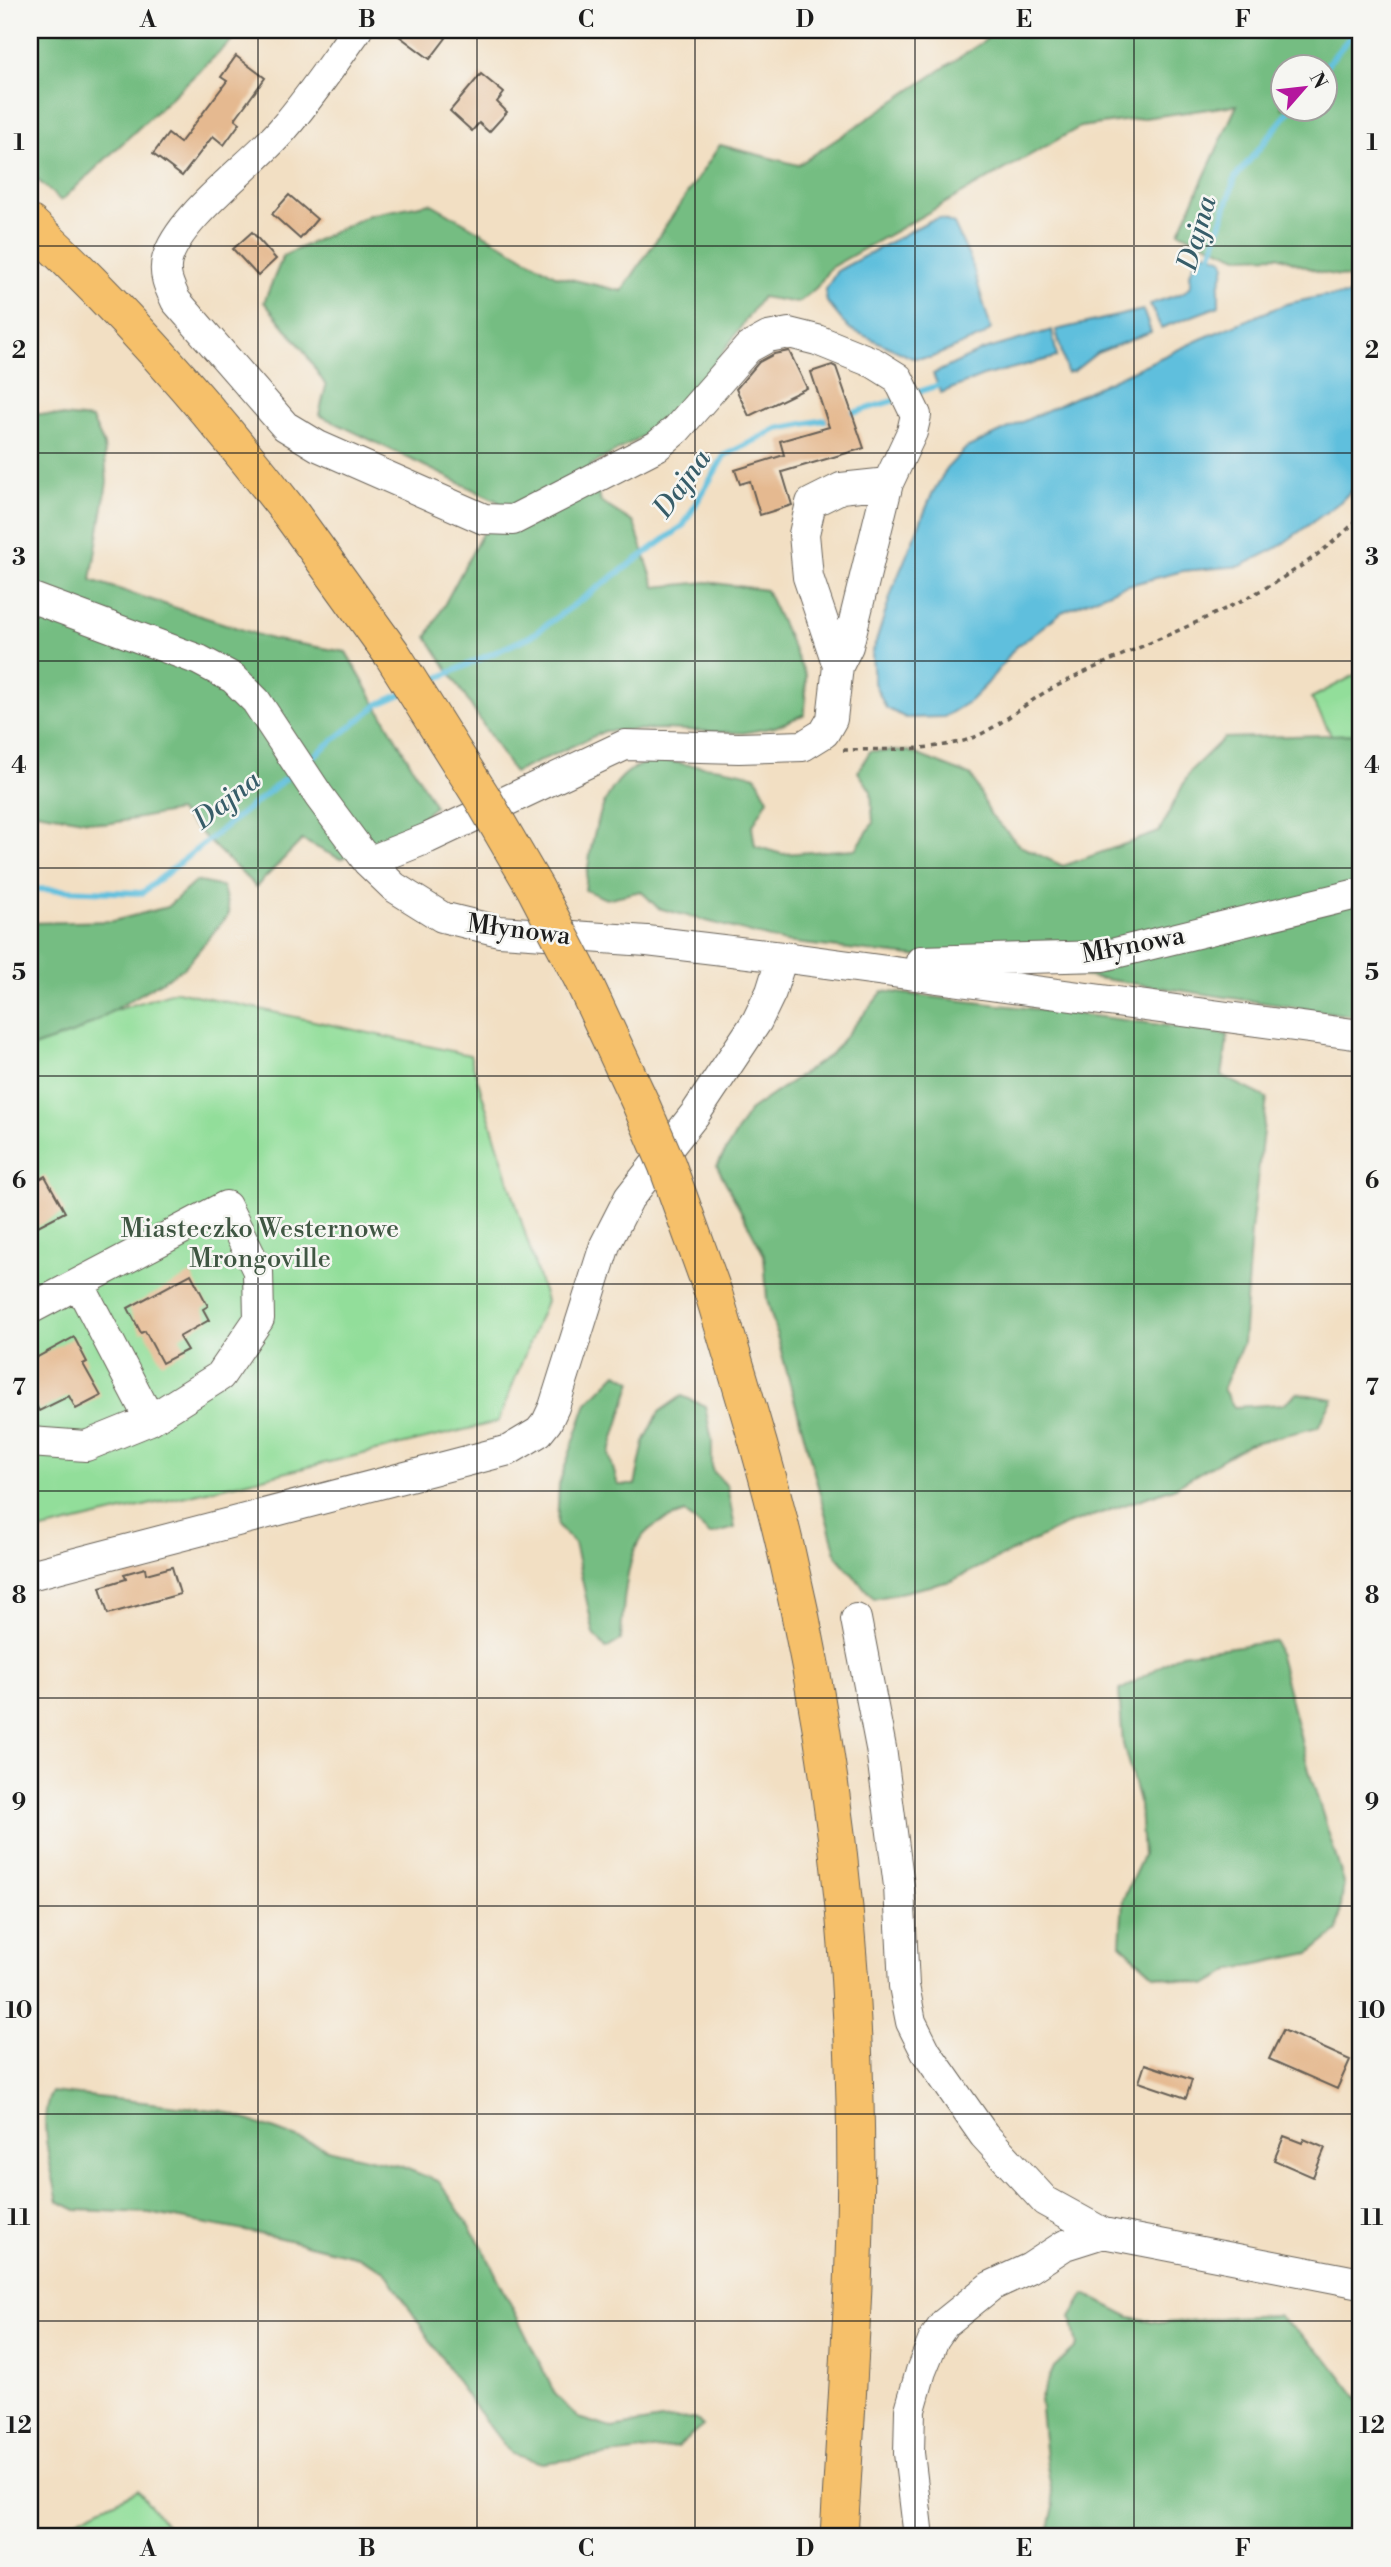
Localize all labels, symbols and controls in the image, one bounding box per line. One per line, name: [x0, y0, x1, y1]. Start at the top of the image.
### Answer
text: A: [139, 6, 157, 34]
text: B: [358, 6, 376, 34]
text: C: [578, 6, 594, 34]
text: D: [796, 6, 814, 34]
text: E: [1016, 6, 1032, 34]
text: F: [1235, 6, 1251, 34]
north arrow: [1268, 52, 1338, 122]
text: N: [1304, 68, 1332, 93]
text: 1: [13, 129, 25, 157]
text: 1: [1366, 129, 1378, 157]
water label: Dajna: [1170, 191, 1225, 276]
text: 2: [12, 337, 26, 365]
text: 2: [1365, 337, 1379, 365]
water label: Dajna: [645, 442, 719, 526]
text: 3: [12, 544, 26, 572]
text: 3: [1365, 544, 1379, 572]
text: 4: [11, 752, 27, 780]
text: 4: [1364, 752, 1380, 780]
water label: Dajna: [185, 763, 268, 838]
street label: Młynowa: [465, 908, 573, 952]
street label: Młynowa: [1079, 919, 1188, 971]
text: 5: [12, 959, 26, 987]
text: 5: [1365, 959, 1379, 987]
text: 6: [12, 1167, 26, 1195]
text: 6: [1365, 1167, 1379, 1195]
park label: Miasteczko Westernowe Mrongoville: [121, 1213, 399, 1275]
text: 7: [12, 1374, 26, 1402]
text: 7: [1365, 1374, 1379, 1402]
text: 8: [12, 1582, 26, 1610]
text: 8: [1365, 1582, 1379, 1610]
text: 9: [12, 1789, 26, 1817]
text: 9: [1365, 1789, 1379, 1817]
text: 10: [5, 1997, 33, 2025]
text: 10: [1358, 1997, 1386, 2025]
text: 11: [8, 2204, 30, 2232]
text: 11: [1361, 2204, 1383, 2232]
text: 12: [6, 2412, 32, 2440]
text: 12: [1359, 2412, 1385, 2440]
text: A: [139, 2535, 157, 2563]
text: B: [358, 2535, 376, 2563]
text: C: [578, 2535, 594, 2563]
text: D: [796, 2535, 814, 2563]
text: E: [1016, 2535, 1032, 2563]
text: F: [1235, 2535, 1251, 2563]

